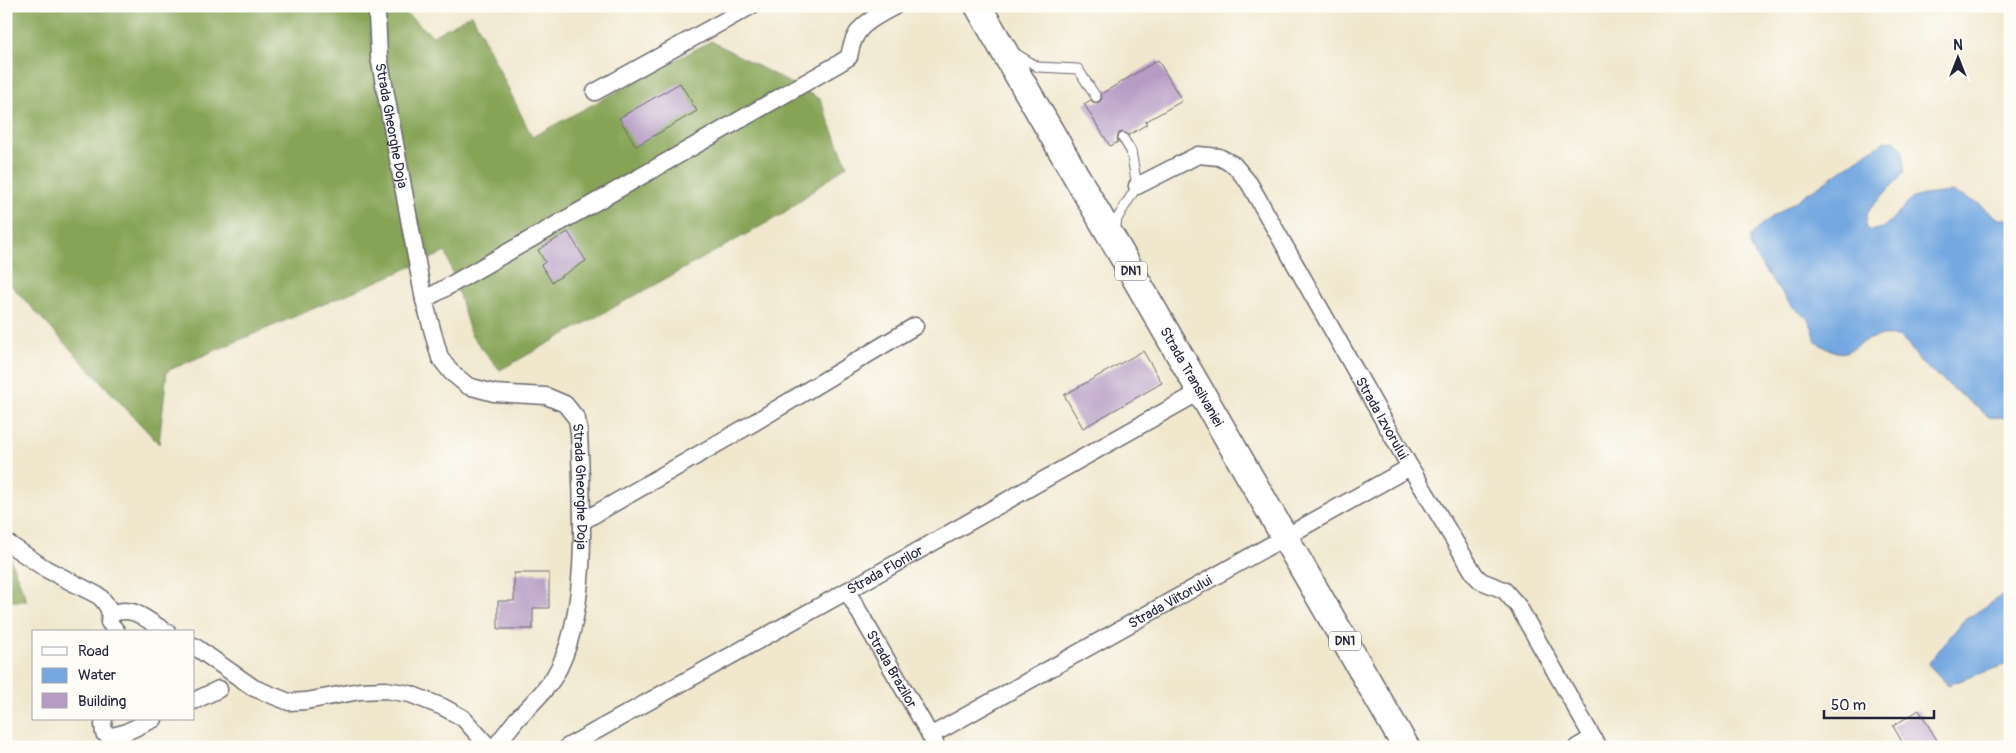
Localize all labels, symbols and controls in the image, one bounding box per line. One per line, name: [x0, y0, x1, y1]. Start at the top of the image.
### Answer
north arrow: [1934, 32, 1984, 82]
text: N: [1953, 37, 1963, 54]
street label: Strada Gheorghe Doja: [371, 62, 411, 190]
road number: DN1: [1115, 262, 1147, 280]
street label: Strada Transilvaniei: [1156, 324, 1227, 430]
street label: Strada Izvorului: [1352, 374, 1412, 463]
street label: Strada Gheorghe Doja: [569, 422, 590, 550]
street label: Strada Florilor: [844, 542, 926, 598]
street label: Strada Viitorului: [1125, 572, 1215, 632]
street label: Strada Brazilor: [862, 627, 921, 711]
legend: [32, 630, 195, 720]
road number: DN1: [1329, 631, 1361, 650]
text: Road: [78, 642, 109, 661]
text: Water: [78, 666, 117, 685]
scale bar: [1824, 688, 1934, 720]
text: Building: [78, 692, 126, 711]
text: 50 m: [1831, 696, 1866, 715]

